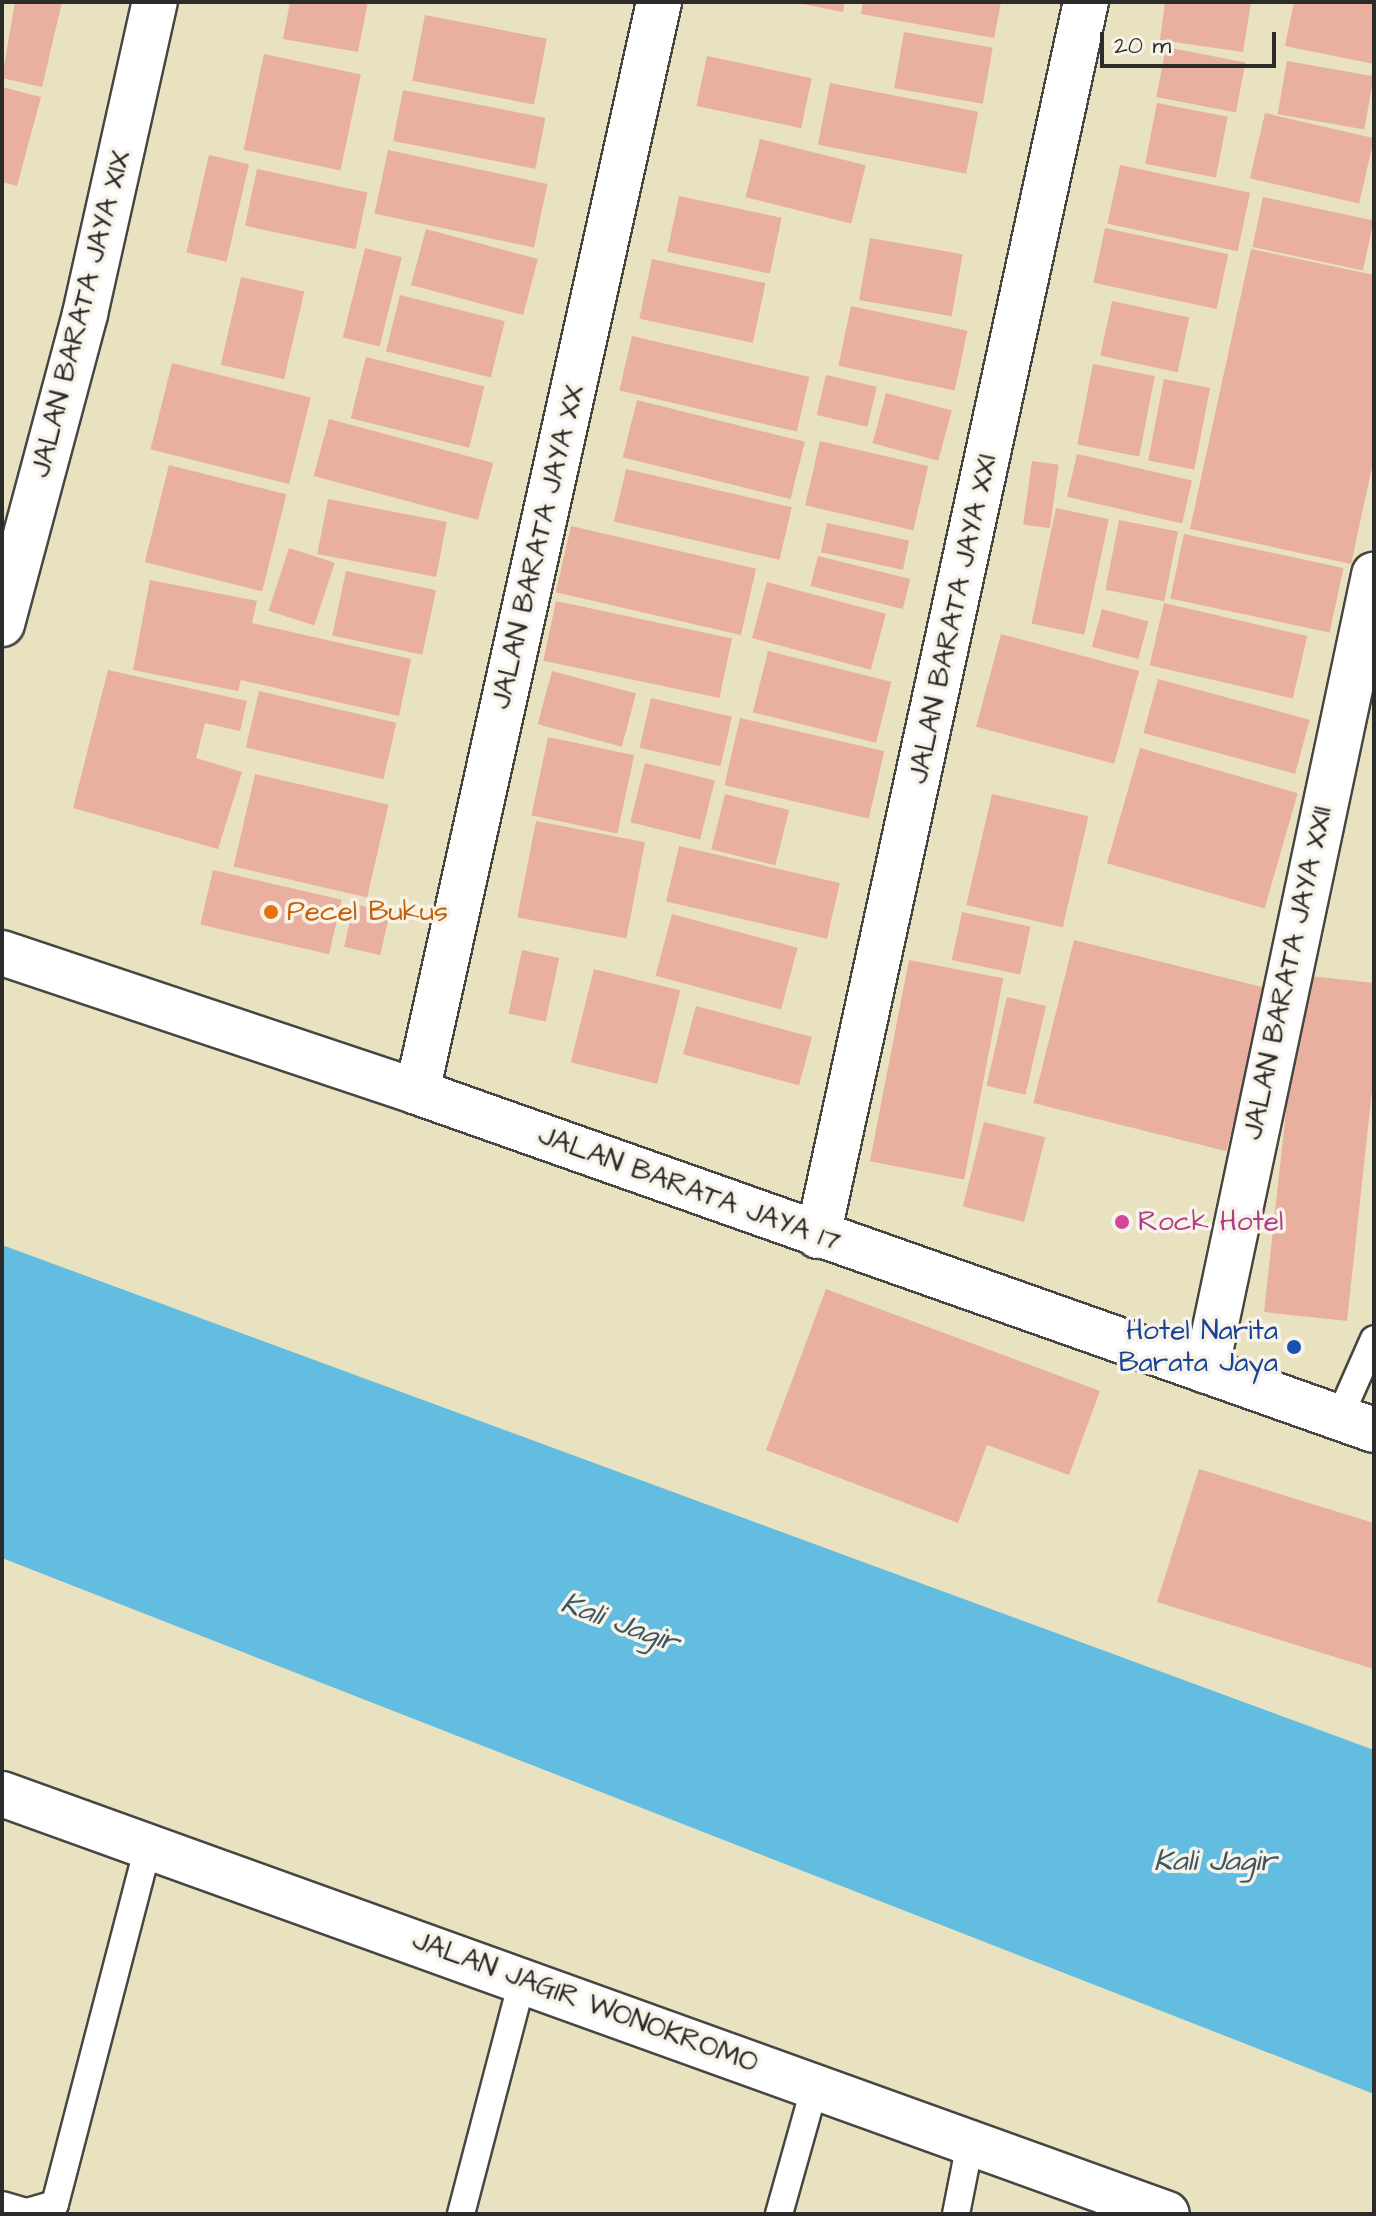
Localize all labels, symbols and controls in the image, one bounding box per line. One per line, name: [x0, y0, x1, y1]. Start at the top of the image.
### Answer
scale bar: [1104, 16, 1280, 66]
text: 20 m: [1114, 29, 1171, 63]
street label: JALAN BARATA JAYA XIX: [24, 147, 138, 481]
street label: JALAN BARATA JAYA XX: [484, 382, 592, 712]
street label: JALAN BARATA JAYA XXI: [902, 451, 1004, 787]
street label: JALAN BARATA JAYA XXII: [1236, 803, 1340, 1143]
place label: Pecel Bukus: [287, 895, 448, 929]
marker: Pecel Bukus: [262, 903, 280, 921]
street label: JALAN BARATA JAYA 17: [533, 1119, 845, 1259]
place label: Rock Hotel: [1138, 1205, 1283, 1239]
marker: Rock Hotel: [1113, 1213, 1131, 1231]
place label: Hotel Narita Barata Jaya: [1119, 1314, 1278, 1380]
marker: Hotel Narita Barata Jaya: [1285, 1338, 1303, 1356]
water label: Kali Jagir: [556, 1585, 684, 1661]
water label: Kali Jagir: [1154, 1843, 1276, 1879]
street label: JALAN JAGIR WONOKROMO: [408, 1924, 762, 2080]

